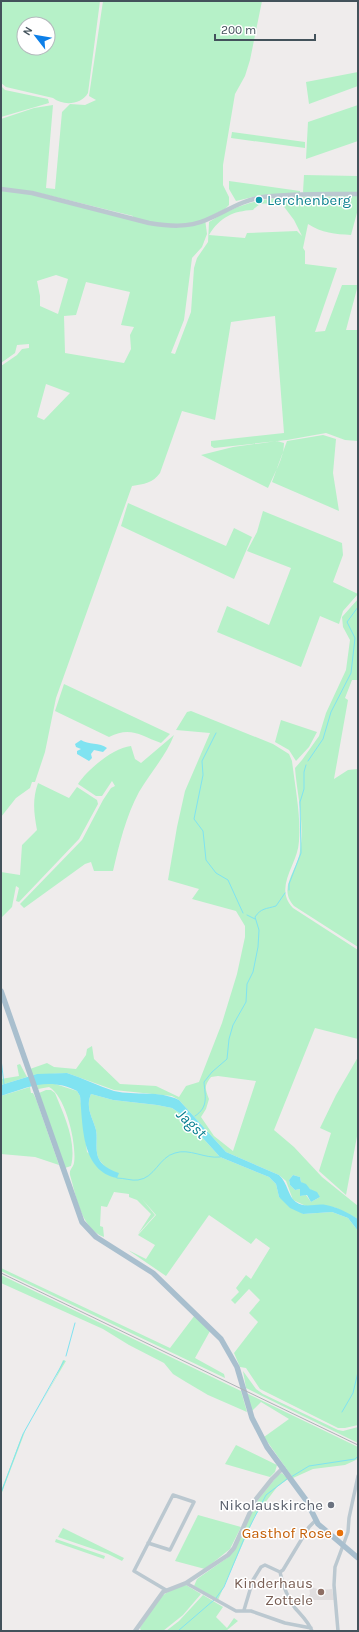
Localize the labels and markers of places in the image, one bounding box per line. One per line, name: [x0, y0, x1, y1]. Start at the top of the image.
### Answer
place label: Lerchenberg: [267, 191, 351, 209]
marker: Lerchenberg: [254, 195, 264, 205]
place label: Nikolauskirche: [219, 1496, 323, 1514]
marker: Nikolauskirche: [326, 1500, 336, 1510]
place label: Gasthof Rose: [242, 1524, 332, 1542]
marker: Gasthof Rose: [335, 1528, 345, 1538]
place label: Kinderhaus Zottele: [234, 1574, 313, 1609]
marker: Kinderhaus Zottele: [316, 1587, 326, 1597]

